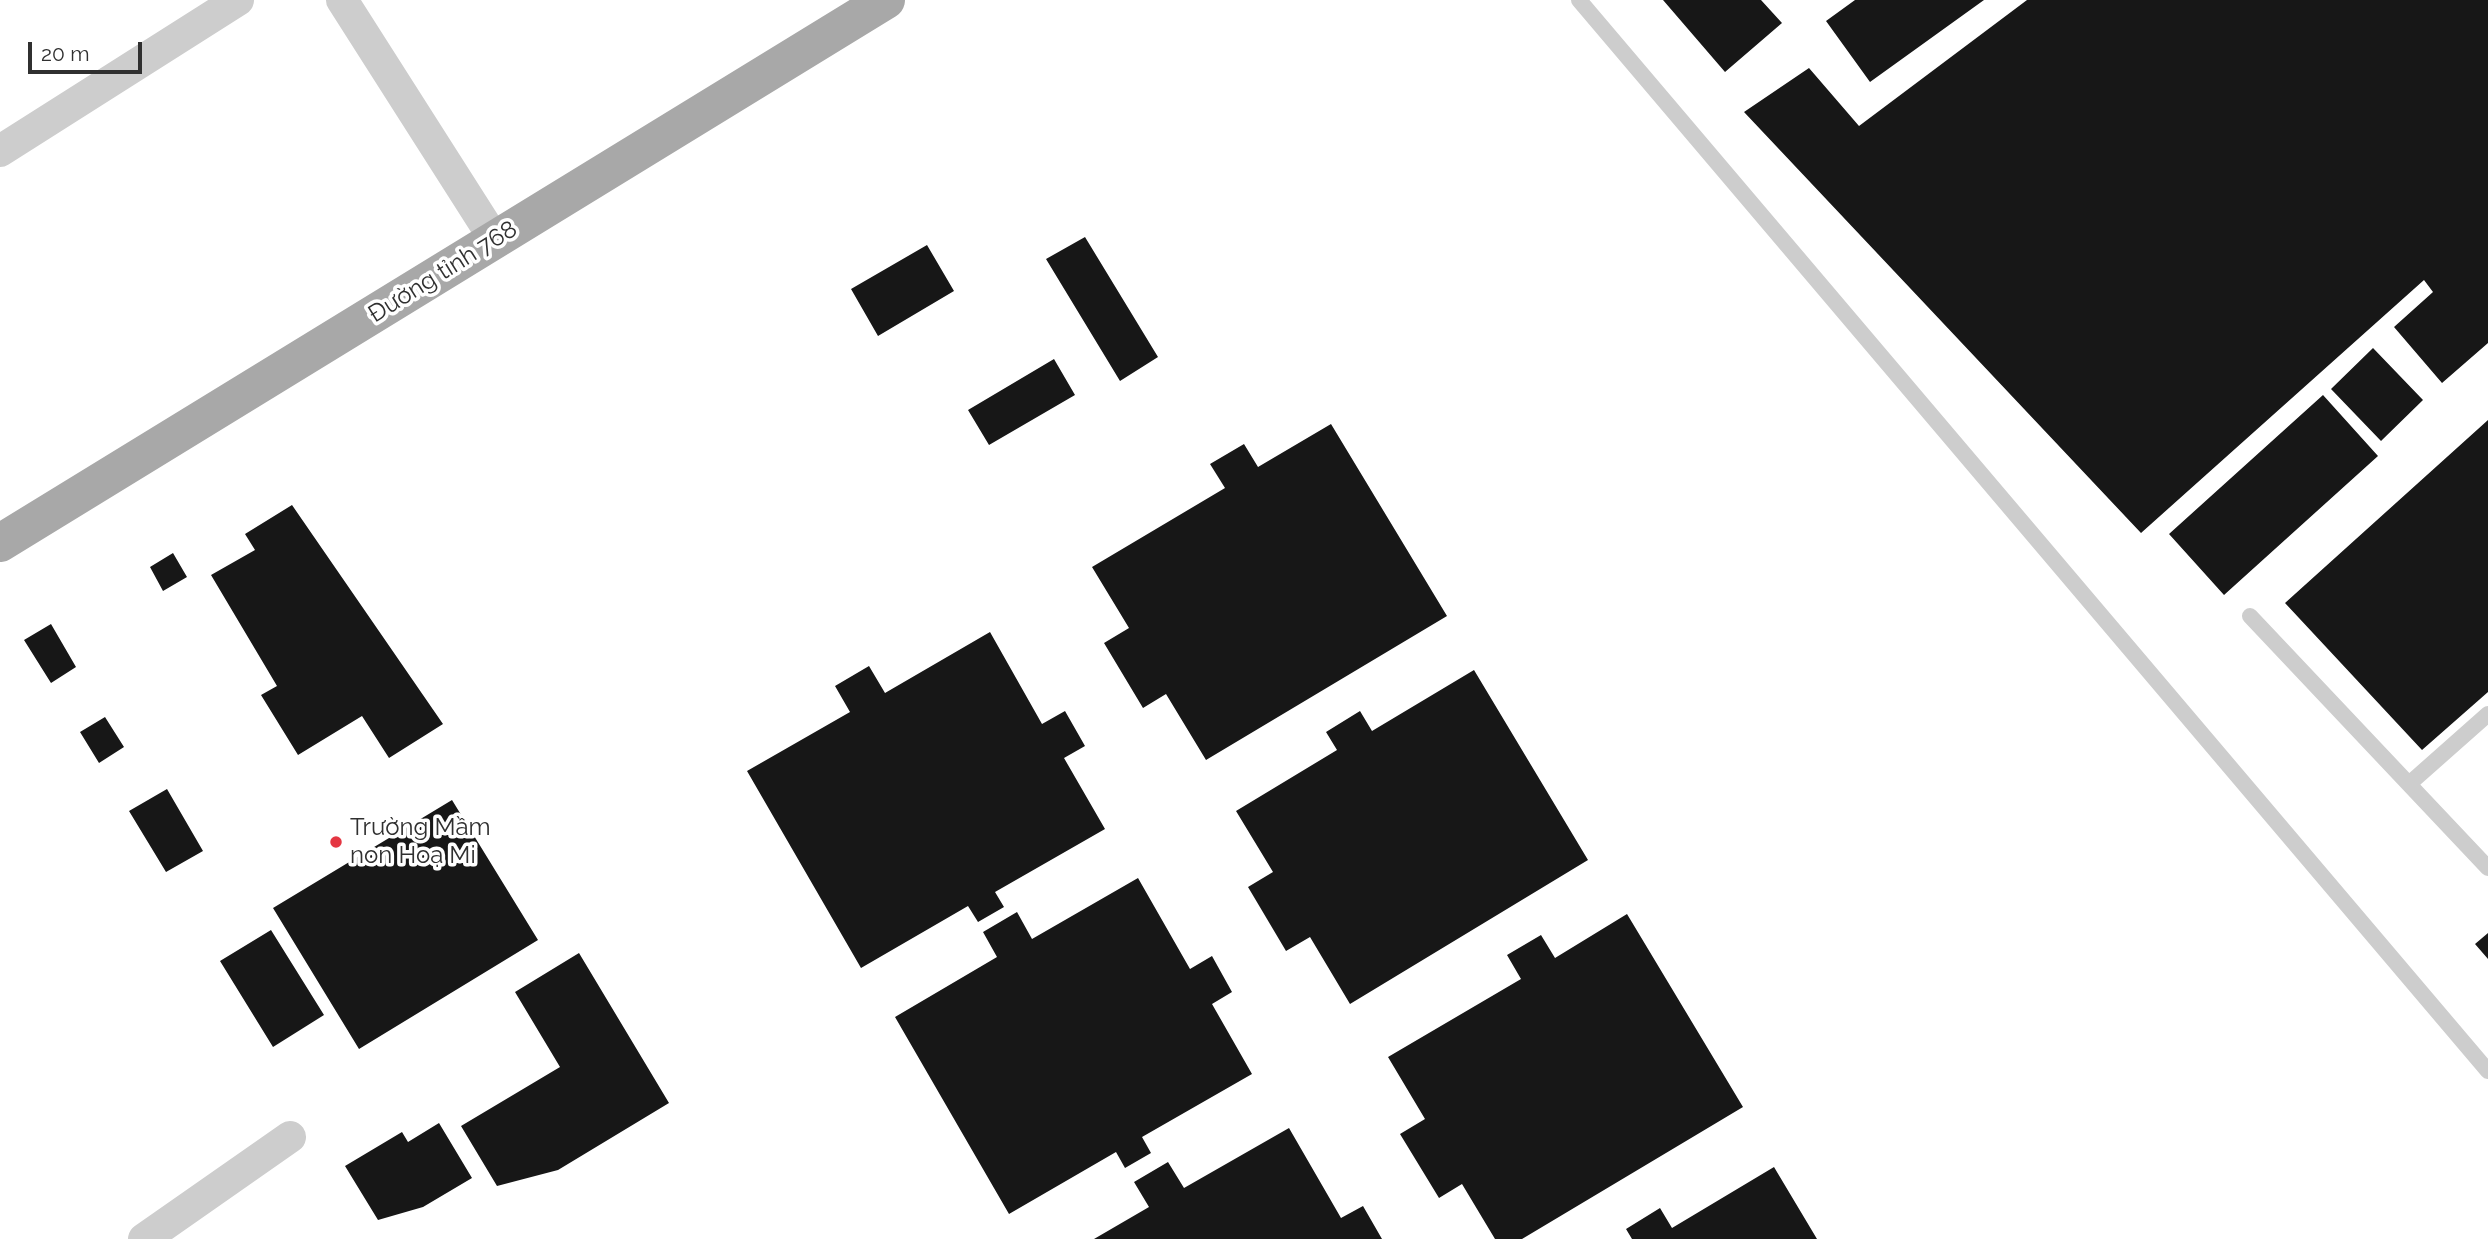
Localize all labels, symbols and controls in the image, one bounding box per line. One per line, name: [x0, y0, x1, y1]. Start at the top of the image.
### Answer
scale bar: [32, 28, 145, 72]
text: 20 m: [41, 41, 89, 66]
street label: Đường tỉnh 768: [363, 215, 523, 329]
place label: Trường Mầm non Hoạ Mi: [350, 814, 491, 870]
marker: Trường Mầm non Hoạ Mi: [328, 834, 344, 850]

